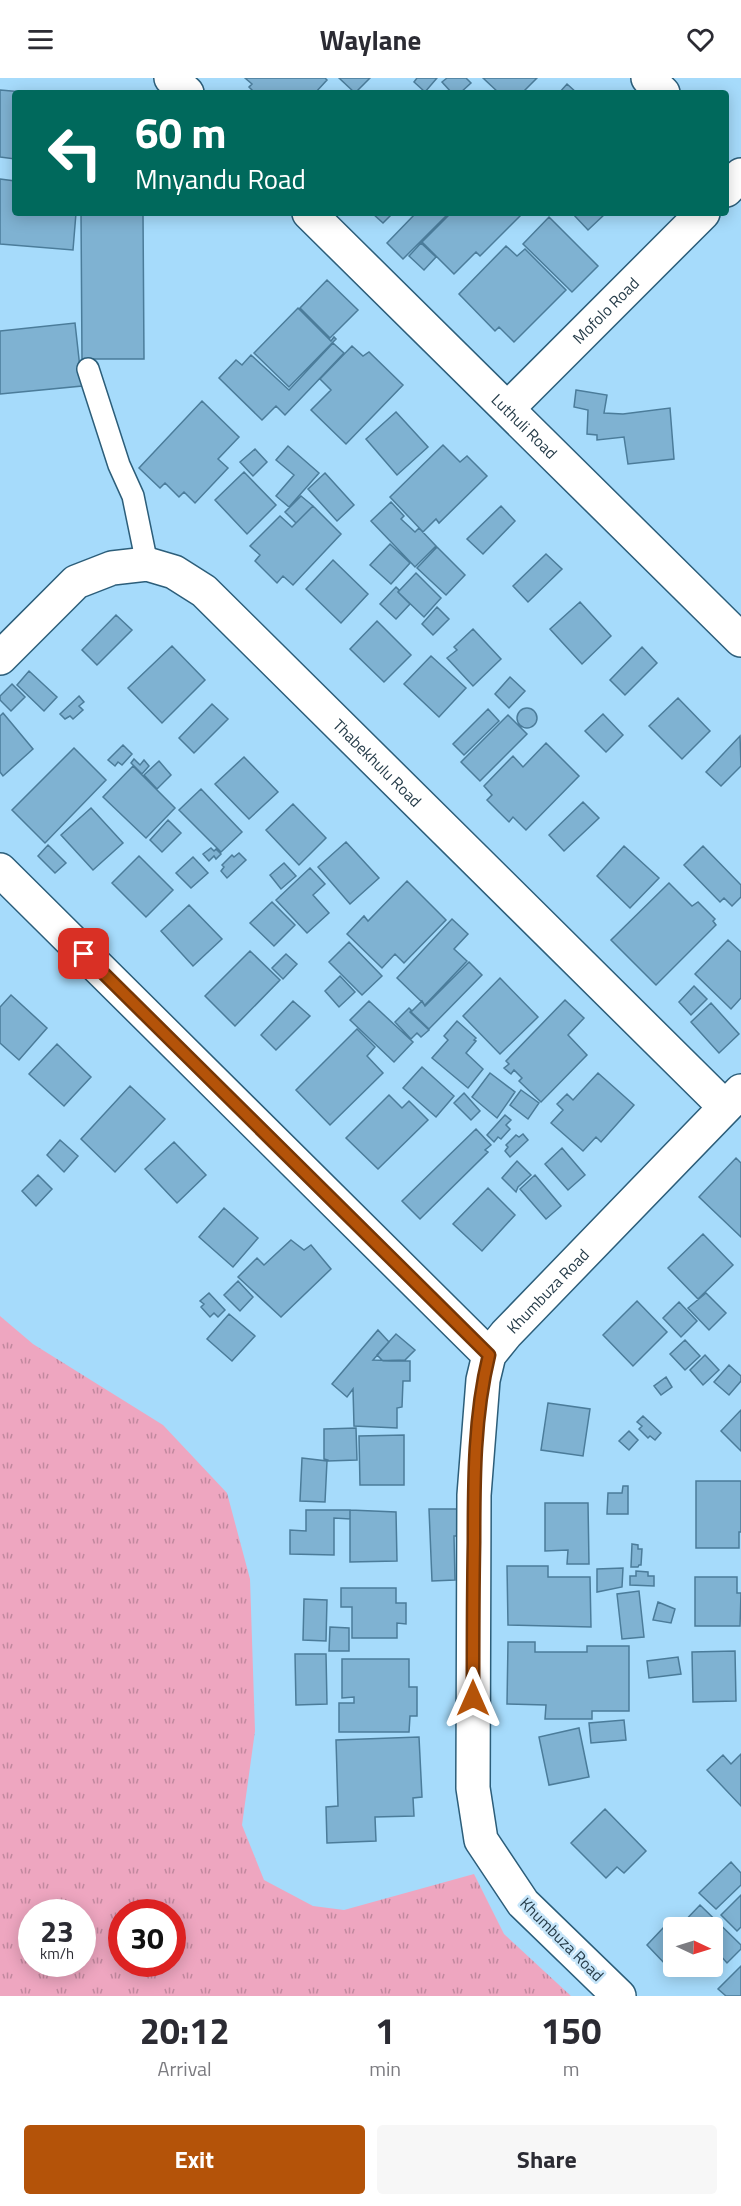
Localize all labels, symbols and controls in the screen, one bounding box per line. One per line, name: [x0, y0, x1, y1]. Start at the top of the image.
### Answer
text: Waylane: [320, 19, 421, 60]
icon: menu: [24, 23, 57, 56]
icon: heart: [684, 23, 717, 56]
text: 60 m: [135, 100, 227, 164]
icon: left: [36, 114, 114, 192]
text: Mnyandu Road: [135, 158, 306, 199]
street label: Mofolo Road: [567, 272, 644, 349]
street label: Luthuli Road: [486, 388, 563, 464]
street label: Thabekhulu Road: [327, 713, 427, 812]
pin: [58, 928, 109, 979]
icon: arrive: [67, 937, 100, 970]
street label: Khumbuza Road: [501, 1243, 595, 1339]
position arrow: [441, 1666, 505, 1730]
street label: Khumbuza Road: [515, 1892, 609, 1986]
speed limit sign: 30: [108, 1899, 186, 1977]
text: 23: [40, 1908, 74, 1954]
north arrow: [663, 1917, 723, 1977]
map controls: [663, 1917, 723, 1977]
text: km/h: [40, 1942, 74, 1965]
text: 20:12: [140, 2003, 230, 2058]
text: 1: [375, 2003, 395, 2058]
text: 150: [541, 2003, 601, 2058]
text: Arrival: [158, 2053, 212, 2084]
text: min: [369, 2053, 401, 2084]
text: m: [563, 2053, 579, 2084]
button: Exit: [24, 2125, 365, 2194]
button: Share: [377, 2125, 717, 2194]

